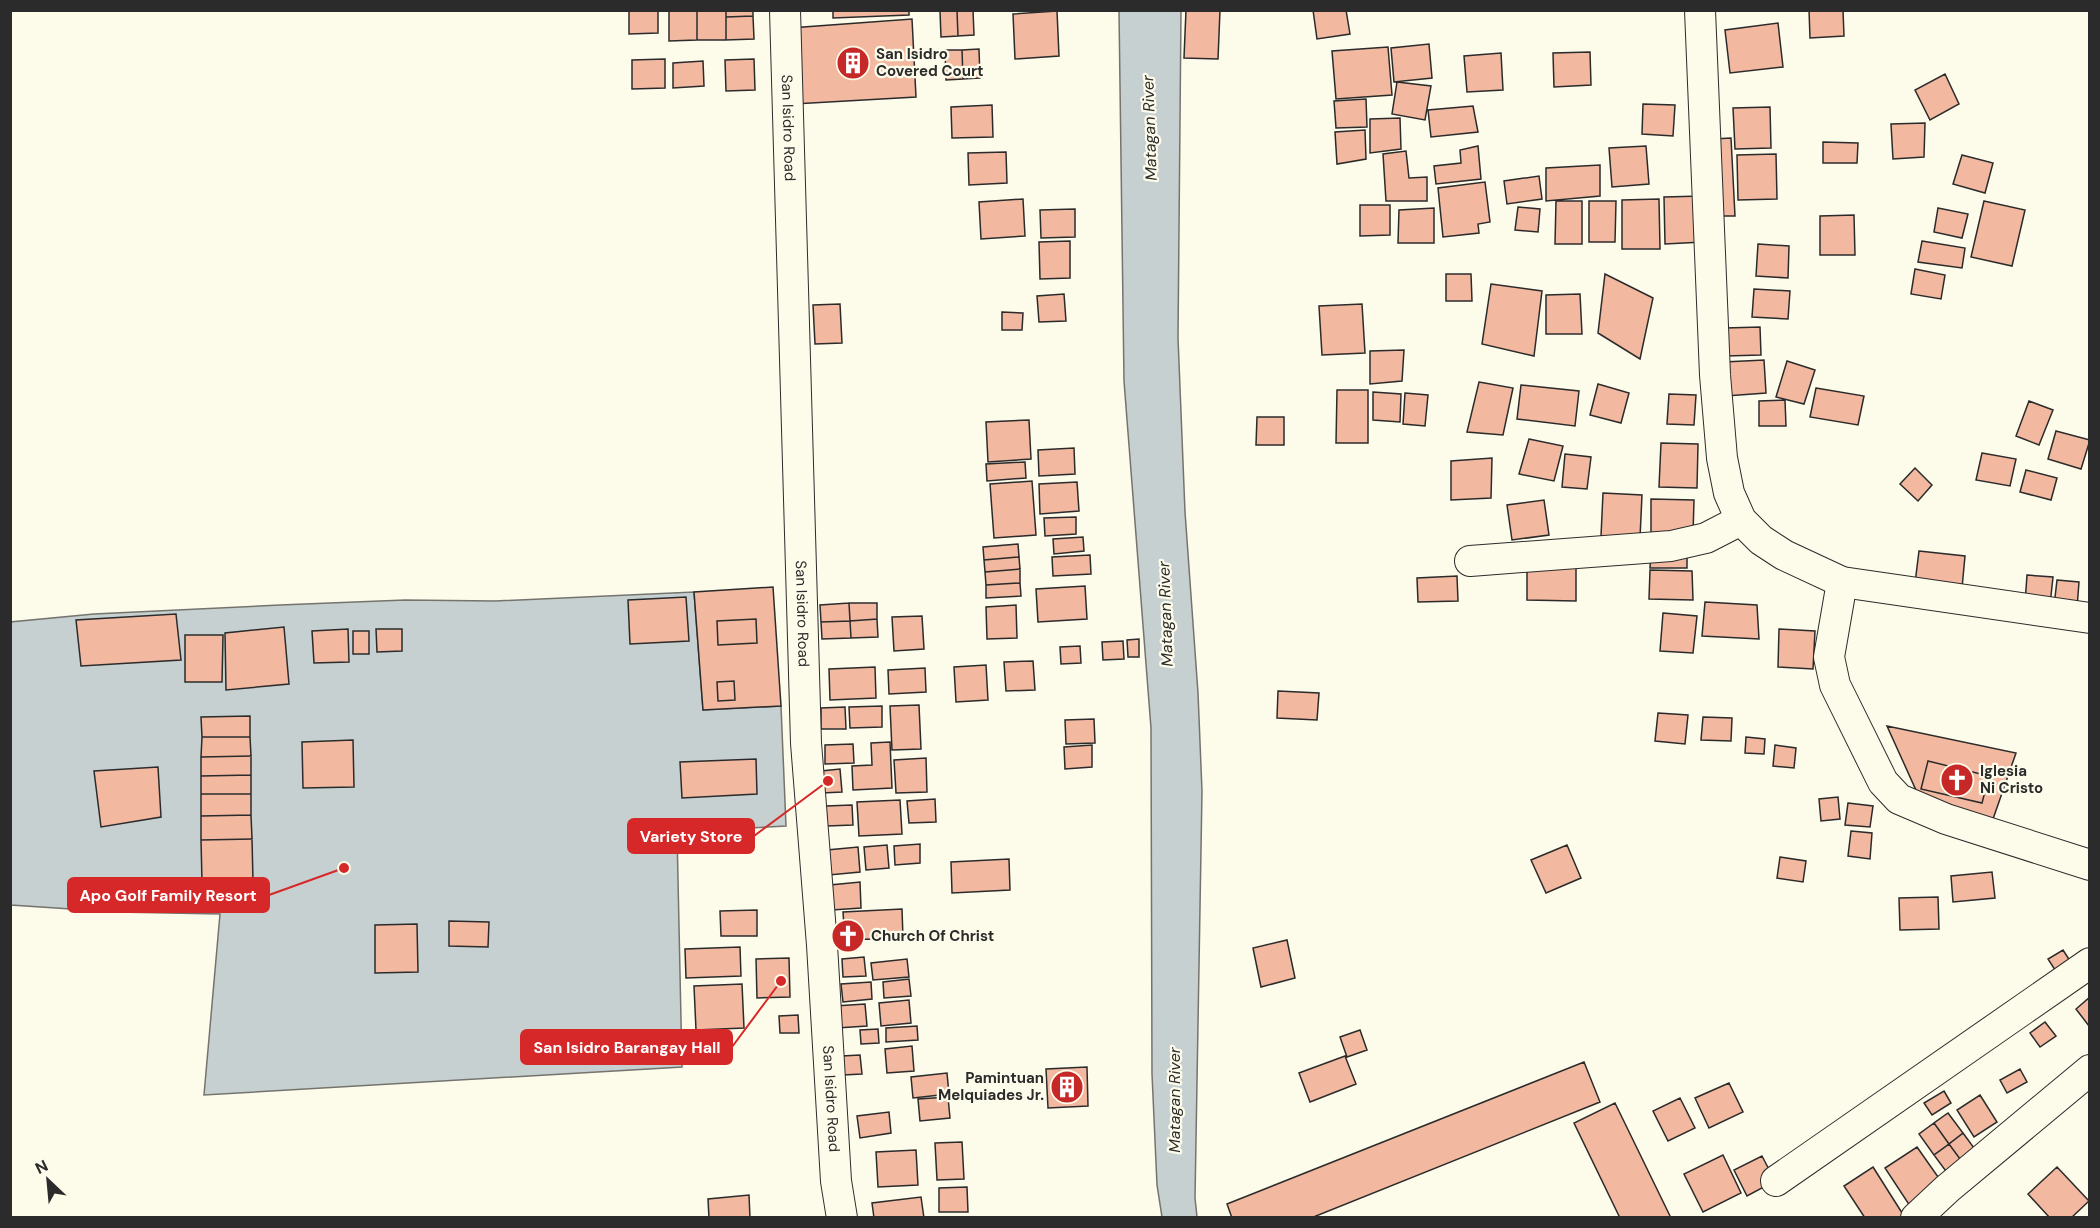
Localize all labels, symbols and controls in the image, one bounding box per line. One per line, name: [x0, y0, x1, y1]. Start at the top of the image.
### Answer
place label: San Isidro Covered Court: [876, 44, 984, 81]
building icon: San Isidro Covered Court: [835, 45, 871, 81]
street label: San Isidro Road: [777, 74, 800, 182]
water label: Matagan River: [1137, 74, 1162, 181]
street label: San Isidro Road: [791, 560, 814, 667]
water label: Matagan River: [1153, 560, 1178, 667]
place label: Iglesia Ni Cristo: [1980, 761, 2043, 798]
church icon: Iglesia Ni Cristo: [1939, 762, 1975, 798]
callout: Variety Store: [628, 819, 754, 853]
text: Variety Store: [640, 826, 742, 847]
callout: Apo Golf Family Resort: [68, 878, 269, 912]
text: Apo Golf Family Resort: [79, 885, 257, 906]
church icon: Church Of Christ: [830, 918, 866, 954]
place label: Church Of Christ: [871, 926, 994, 946]
callout: San Isidro Barangay Hall: [521, 1030, 732, 1064]
text: San Isidro Barangay Hall: [533, 1037, 721, 1058]
street label: San Isidro Road: [818, 1045, 844, 1153]
water label: Matagan River: [1164, 1046, 1185, 1153]
place label: Pamintuan Melquiades Jr.: [938, 1068, 1044, 1105]
building icon: Pamintuan Melquiades Jr.: [1049, 1069, 1085, 1105]
north arrow: [18, 1150, 78, 1210]
text: N: [32, 1155, 51, 1179]

